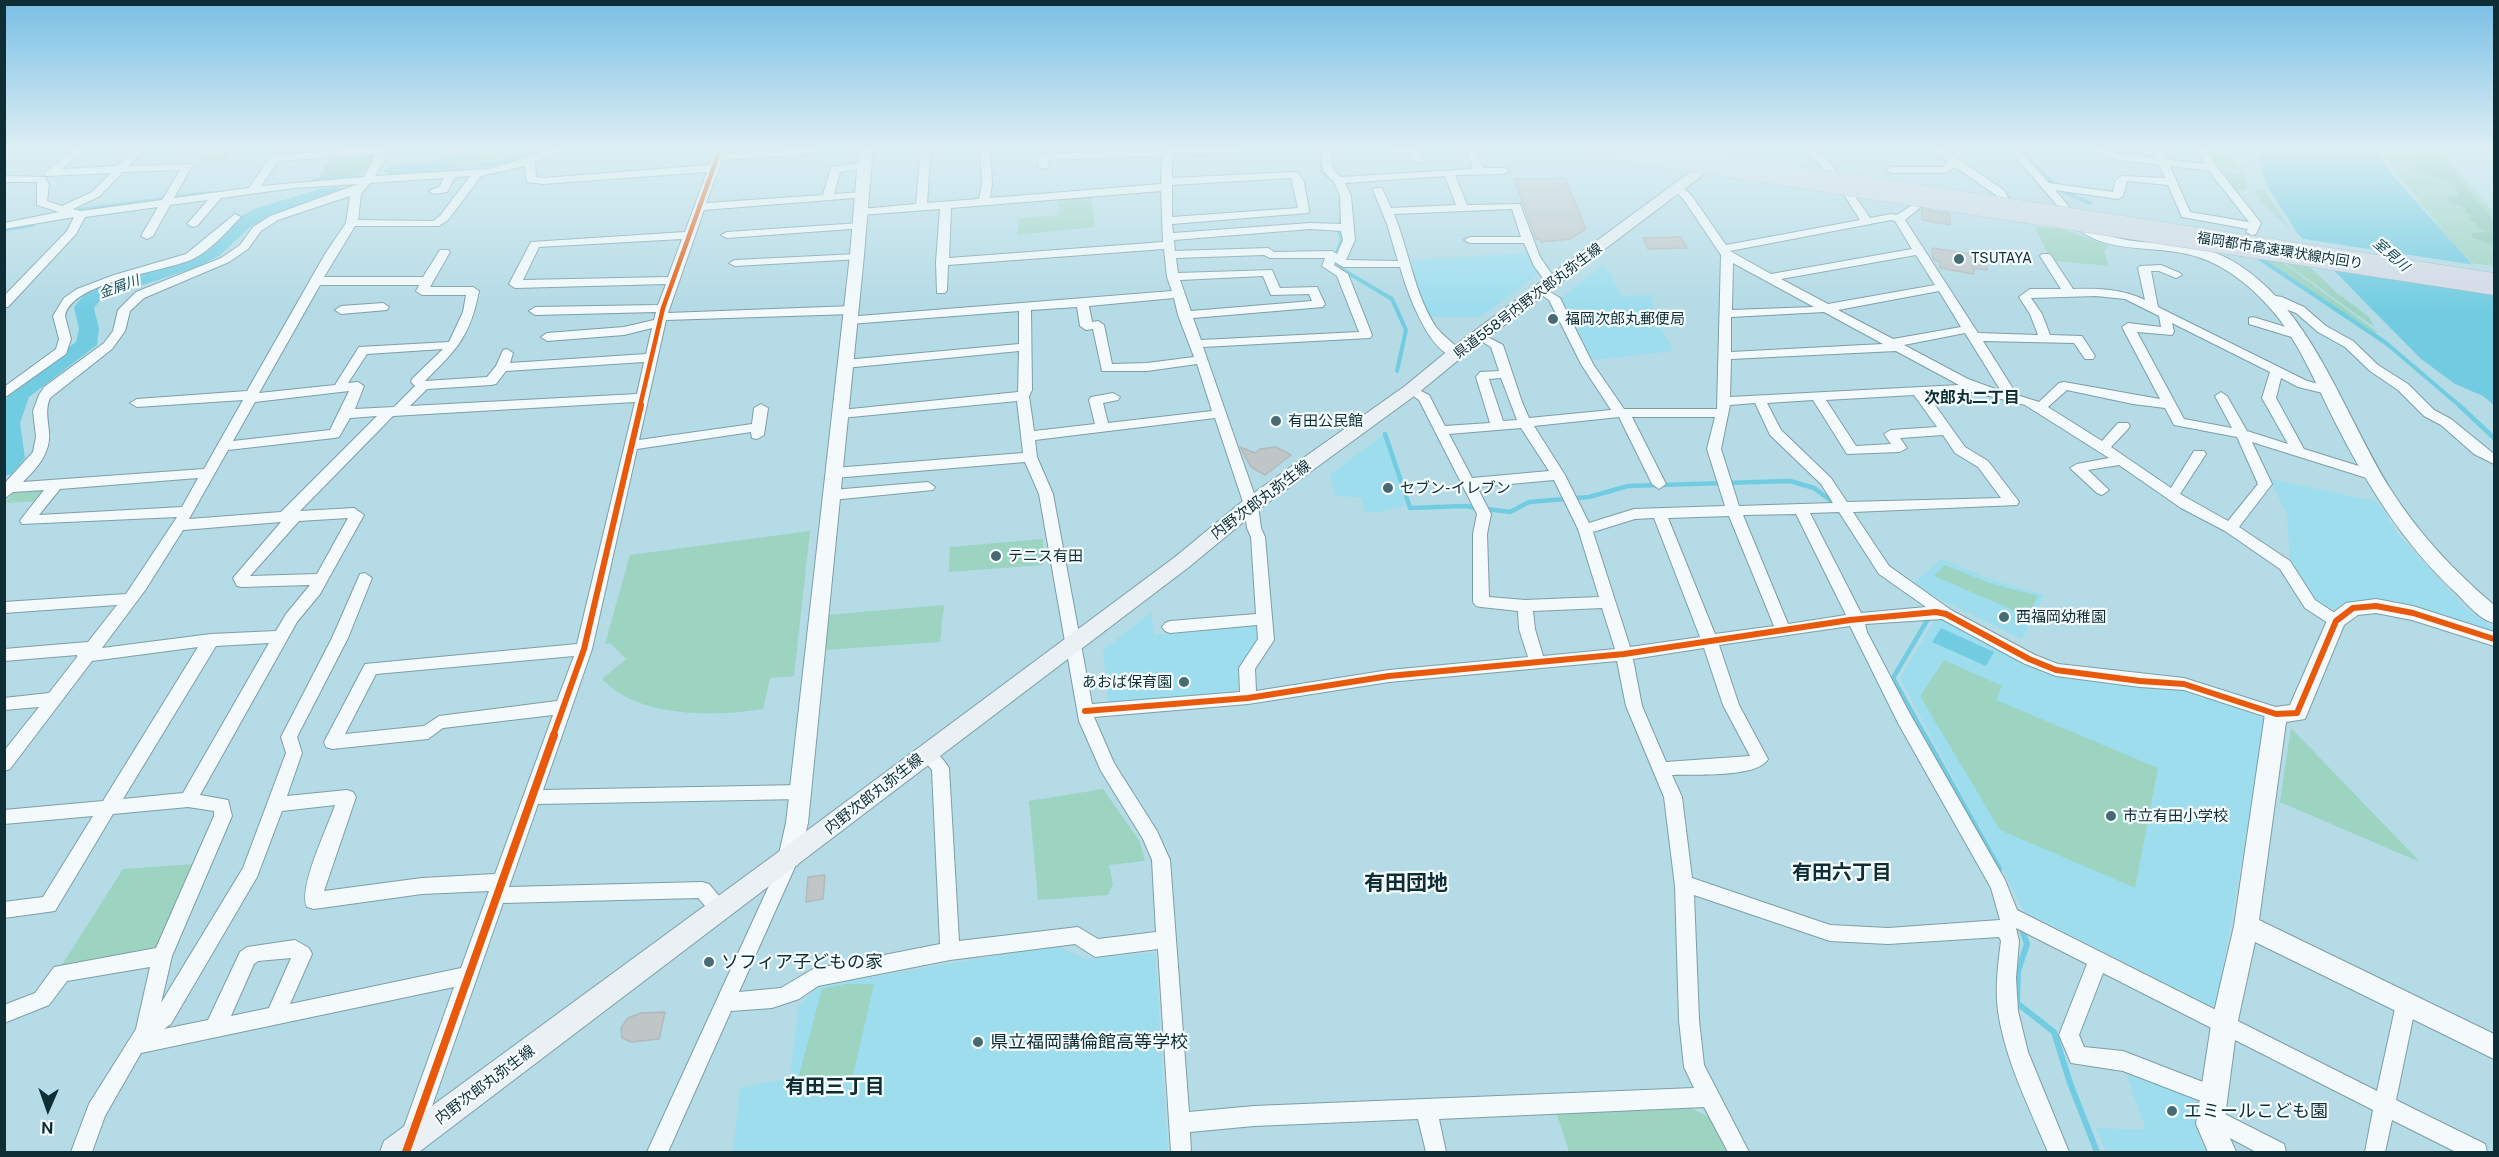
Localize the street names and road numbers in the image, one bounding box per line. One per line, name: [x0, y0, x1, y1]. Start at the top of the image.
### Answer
street label: 福岡都市高速環状線内回り: [2196, 230, 2364, 272]
street label: 県道558号内野次郎丸弥生線: [1451, 240, 1605, 362]
street label: 内野次郎丸弥生線: [1208, 457, 1314, 543]
street label: 内野次郎丸弥生線: [821, 750, 927, 838]
street label: 内野次郎丸弥生線: [432, 1042, 538, 1128]

